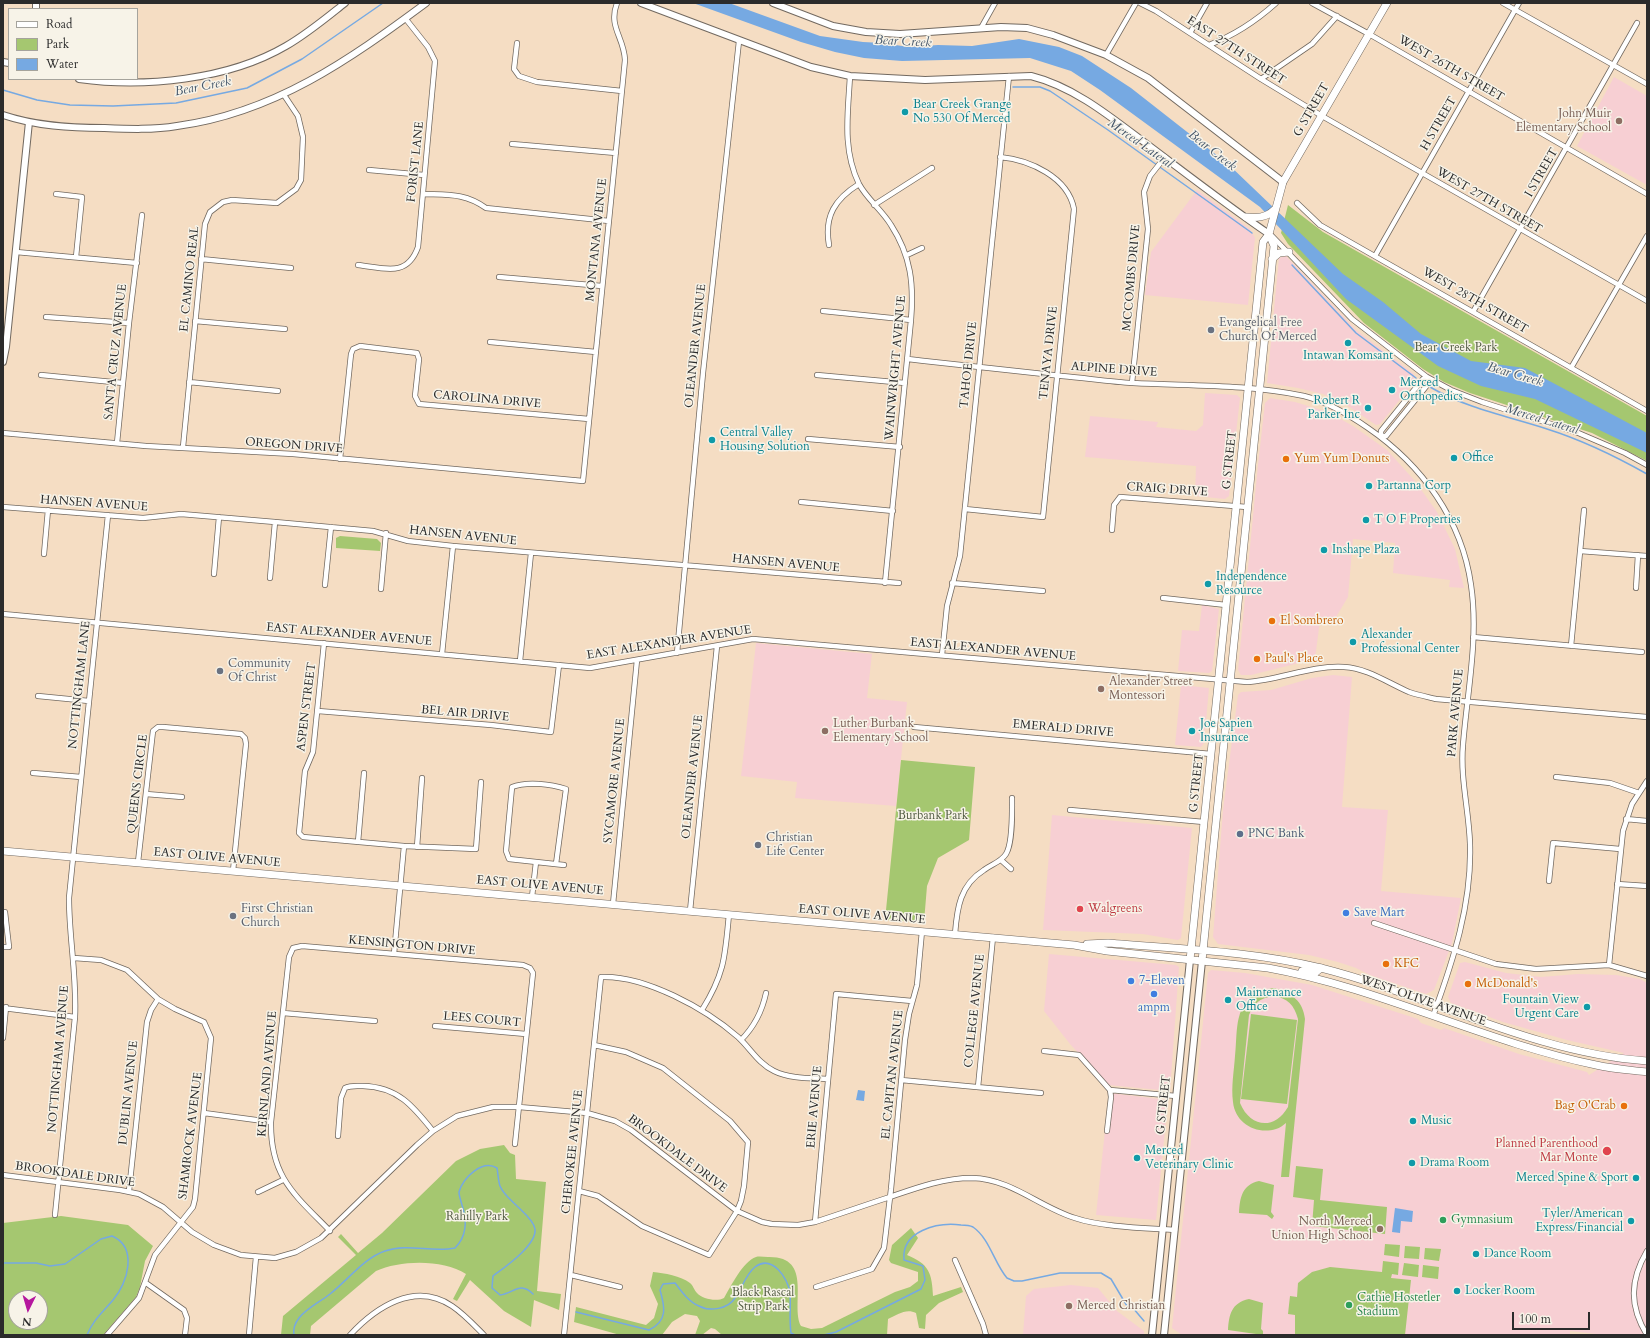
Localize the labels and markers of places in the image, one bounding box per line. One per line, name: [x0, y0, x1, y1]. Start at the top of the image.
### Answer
place label: Bear Creek Grange No 530 Of Merced: [913, 98, 1012, 126]
marker: Bear Creek Grange No 530 Of Merced: [900, 107, 910, 117]
place label: John Muir Elementary School: [1516, 107, 1611, 135]
marker: John Muir Elementary School: [1614, 116, 1624, 126]
place label: Evangelical Free Church Of Merced: [1219, 316, 1317, 344]
marker: Evangelical Free Church Of Merced: [1206, 325, 1216, 335]
marker: Intawan Komsant: [1343, 338, 1353, 348]
place label: Intawan Komsant: [1303, 349, 1393, 363]
place label: Merced Orthopedics: [1400, 376, 1463, 404]
marker: Merced Orthopedics: [1387, 385, 1397, 395]
place label: Robert R Parker Inc: [1307, 394, 1360, 422]
marker: Robert R Parker Inc: [1363, 403, 1373, 413]
place label: Central Valley Housing Solution: [720, 426, 810, 454]
marker: Central Valley Housing Solution: [707, 435, 717, 445]
place label: Office: [1462, 451, 1494, 465]
place label: Yum Yum Donuts: [1294, 452, 1389, 466]
marker: Office: [1449, 453, 1459, 463]
marker: Yum Yum Donuts: [1281, 454, 1291, 464]
place label: Partanna Corp: [1377, 479, 1451, 493]
marker: Partanna Corp: [1364, 481, 1374, 491]
place label: T O F Properties: [1374, 513, 1460, 527]
marker: T O F Properties: [1361, 515, 1371, 525]
place label: Inshape Plaza: [1332, 543, 1400, 557]
marker: Inshape Plaza: [1319, 545, 1329, 555]
place label: Independence Resource: [1216, 570, 1287, 598]
marker: Independence Resource: [1203, 579, 1213, 589]
place label: El Sombrero: [1280, 614, 1343, 628]
marker: El Sombrero: [1267, 616, 1277, 626]
place label: Alexander Professional Center: [1361, 628, 1459, 656]
marker: Alexander Professional Center: [1348, 637, 1358, 647]
place label: Paul's Place: [1265, 652, 1323, 666]
marker: Paul's Place: [1252, 654, 1262, 664]
place label: Community Of Christ: [228, 657, 291, 685]
marker: Community Of Christ: [215, 666, 225, 676]
place label: Alexander Street Montessori: [1109, 675, 1192, 703]
marker: Alexander Street Montessori: [1096, 684, 1106, 694]
place label: Luther Burbank Elementary School: [833, 717, 928, 745]
place label: Joe Sapien Insurance: [1200, 717, 1252, 745]
marker: Luther Burbank Elementary School: [820, 726, 830, 736]
marker: Joe Sapien Insurance: [1187, 726, 1197, 736]
place label: PNC Bank: [1248, 827, 1304, 841]
marker: PNC Bank: [1235, 829, 1245, 839]
place label: Christian Life Center: [766, 831, 824, 859]
marker: Christian Life Center: [753, 840, 763, 850]
place label: First Christian Church: [241, 902, 313, 930]
place label: Walgreens: [1088, 902, 1142, 916]
marker: Walgreens: [1075, 904, 1085, 914]
place label: Save Mart: [1354, 906, 1405, 920]
marker: Save Mart: [1341, 908, 1351, 918]
marker: First Christian Church: [228, 911, 238, 921]
place label: KFC: [1394, 957, 1419, 971]
marker: KFC: [1381, 959, 1391, 969]
place label: 7-Eleven: [1139, 974, 1185, 988]
marker: 7-Eleven: [1126, 976, 1136, 986]
place label: McDonald's: [1476, 977, 1537, 991]
marker: McDonald's: [1463, 979, 1473, 989]
place label: Maintenance Office: [1236, 986, 1302, 1014]
marker: ampm: [1149, 989, 1159, 999]
place label: Fountain View Urgent Care: [1503, 993, 1579, 1021]
marker: Maintenance Office: [1223, 995, 1233, 1005]
place label: ampm: [1138, 1001, 1170, 1015]
marker: Fountain View Urgent Care: [1582, 1002, 1592, 1012]
place label: Bag O'Crab: [1554, 1099, 1616, 1113]
marker: Bag O'Crab: [1619, 1101, 1629, 1111]
place label: Music: [1421, 1114, 1452, 1128]
marker: Music: [1408, 1116, 1418, 1126]
place label: Planned Parenthood Mar Monte: [1495, 1137, 1598, 1165]
place label: Merced Veterinary Clinic: [1145, 1144, 1233, 1172]
marker: Planned Parenthood Mar Monte: [1601, 1145, 1613, 1157]
marker: Merced Veterinary Clinic: [1132, 1153, 1142, 1163]
place label: Drama Room: [1420, 1156, 1489, 1170]
marker: Drama Room: [1407, 1158, 1417, 1168]
place label: Merced Spine & Sport: [1516, 1171, 1628, 1185]
marker: Merced Spine & Sport: [1631, 1173, 1641, 1183]
place label: Tyler/American Express/Financial: [1535, 1207, 1623, 1235]
place label: Gymnasium: [1451, 1213, 1513, 1227]
place label: North Merced Union High School: [1271, 1215, 1372, 1243]
marker: Gymnasium: [1438, 1215, 1448, 1225]
marker: Tyler/American Express/Financial: [1626, 1216, 1636, 1226]
marker: North Merced Union High School: [1375, 1224, 1385, 1234]
place label: Dance Room: [1484, 1247, 1551, 1261]
marker: Dance Room: [1471, 1249, 1481, 1259]
place label: Locker Room: [1465, 1284, 1535, 1298]
marker: Locker Room: [1452, 1286, 1462, 1296]
place label: Cathie Hostetler Stadium: [1357, 1291, 1440, 1319]
place label: Merced Christian: [1077, 1299, 1165, 1313]
marker: Cathie Hostetler Stadium: [1344, 1300, 1354, 1310]
marker: Merced Christian: [1064, 1301, 1074, 1311]

